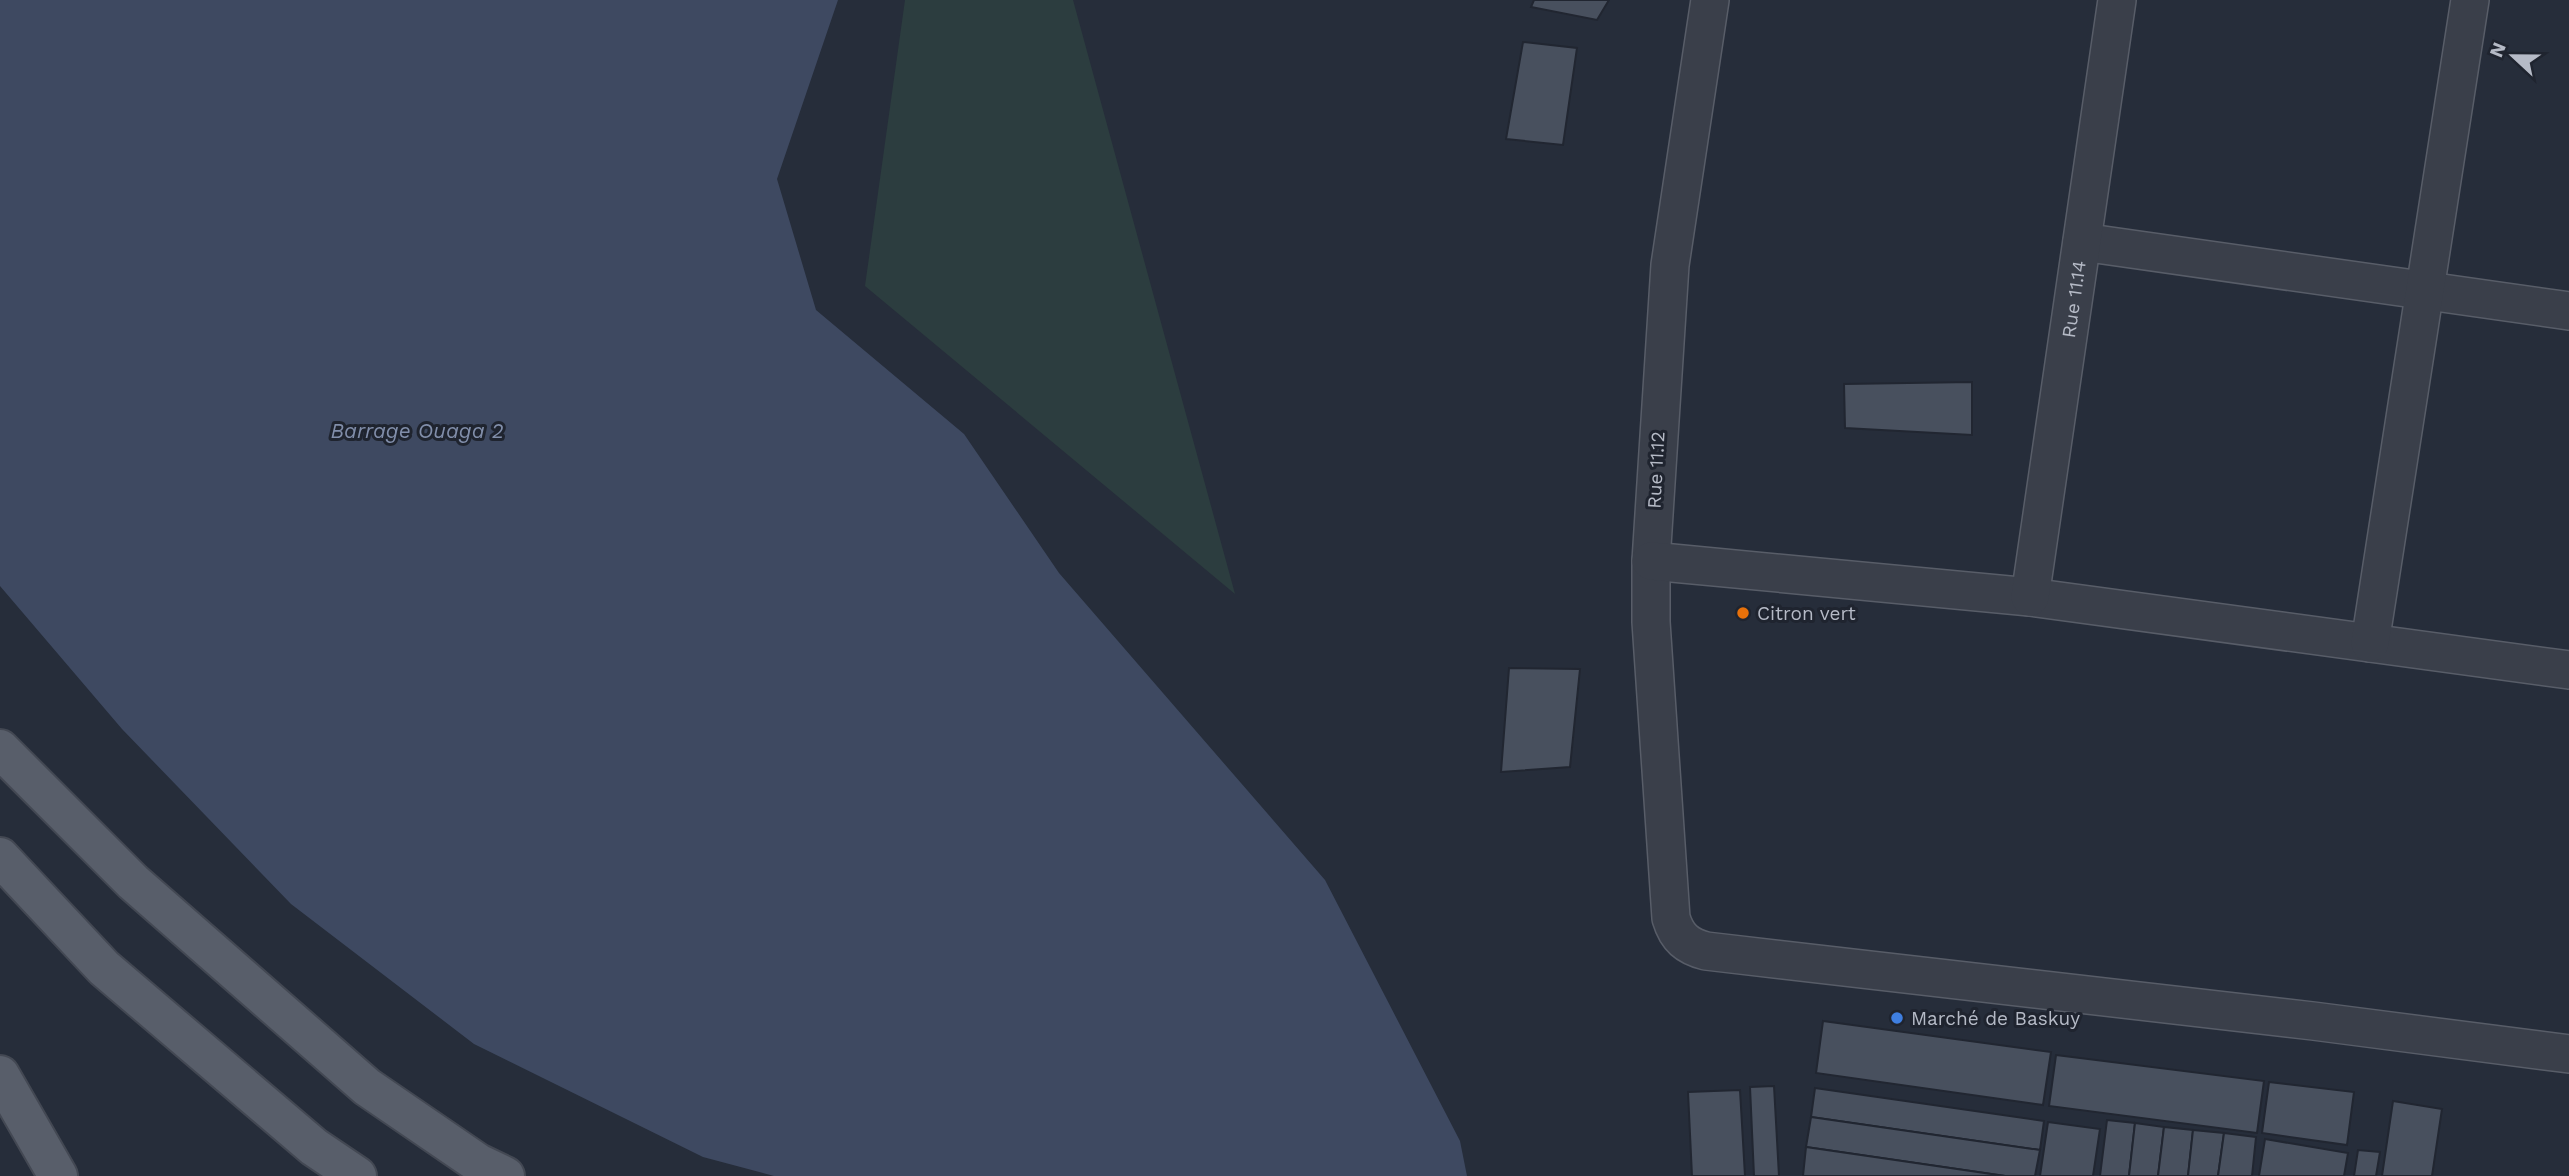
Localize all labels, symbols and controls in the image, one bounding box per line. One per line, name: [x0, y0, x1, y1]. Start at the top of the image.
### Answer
north arrow: [2478, 21, 2548, 91]
text: N: [2484, 39, 2511, 61]
street label: Rue 11.14: [2056, 259, 2090, 339]
water label: Barrage Ouaga 2: [330, 418, 504, 443]
street label: Rue 11.12: [1642, 431, 1670, 509]
place label: Citron vert: [1757, 602, 1856, 625]
marker: Citron vert: [1735, 605, 1751, 621]
place label: Marché de Baskuy: [1911, 1007, 2080, 1030]
marker: Marché de Baskuy: [1889, 1010, 1905, 1026]

